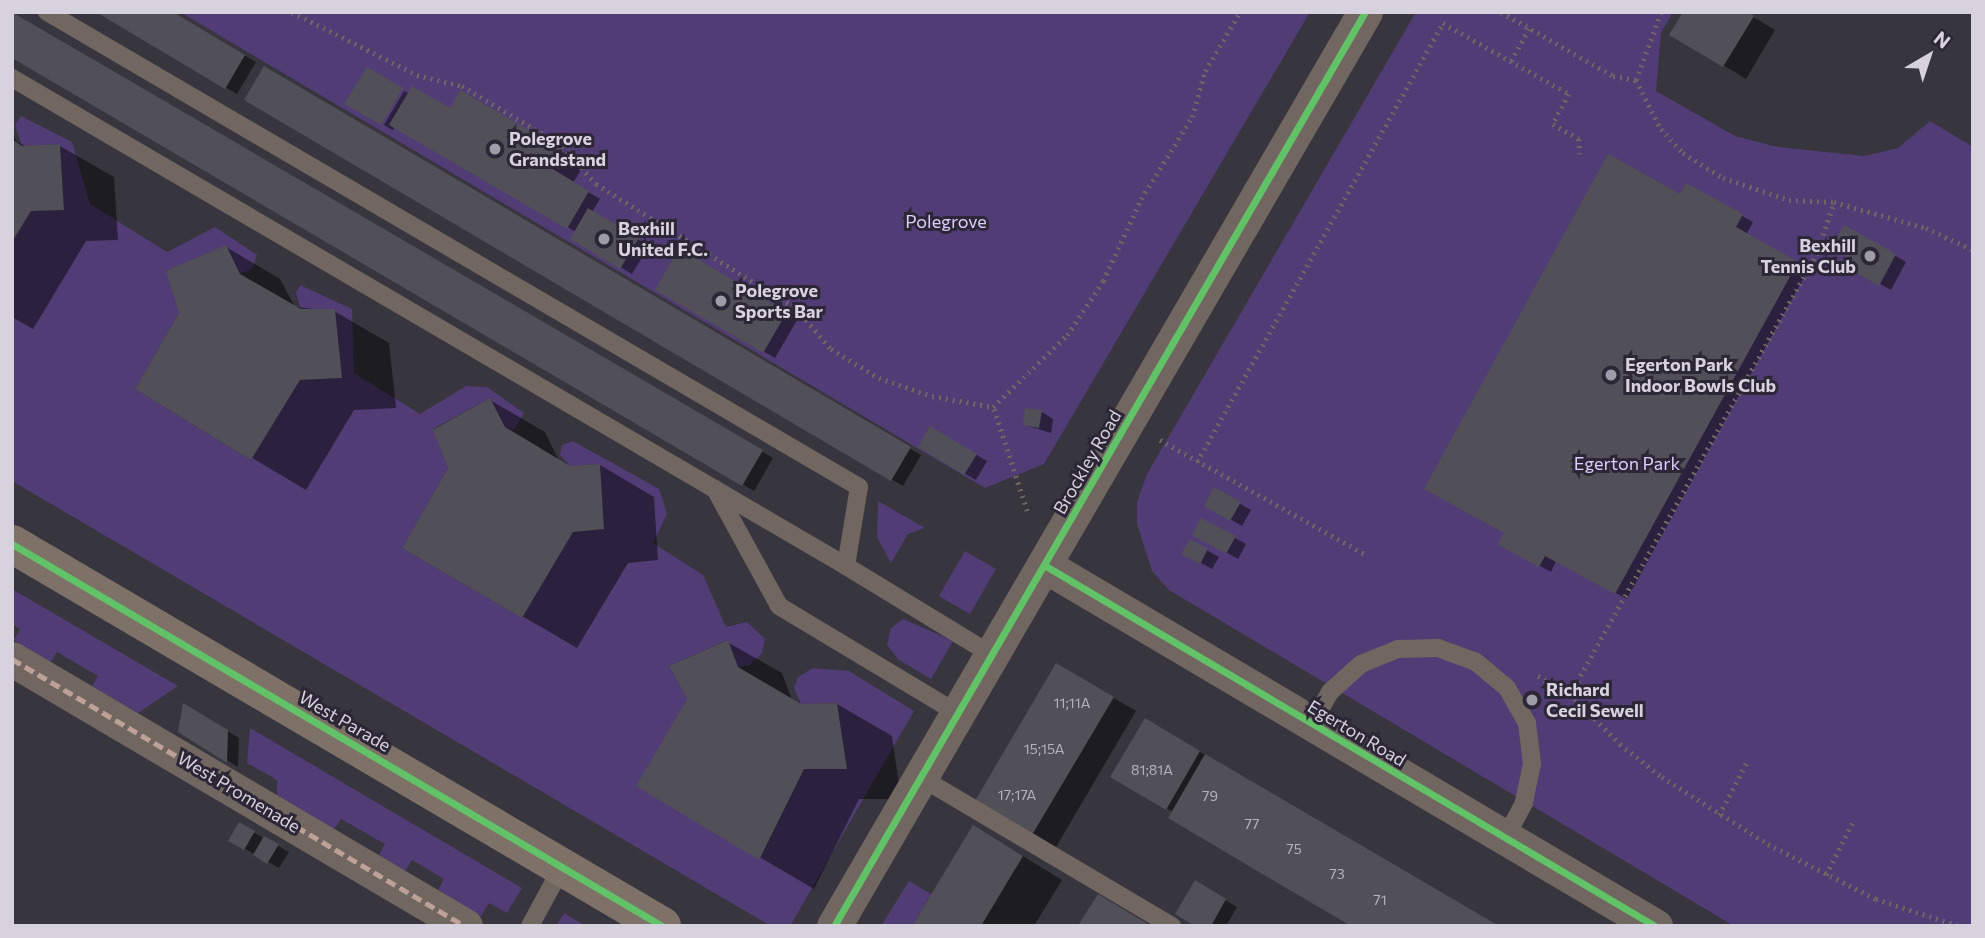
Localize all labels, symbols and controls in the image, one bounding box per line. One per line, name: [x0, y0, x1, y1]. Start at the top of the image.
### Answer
north arrow: [1894, 21, 1964, 91]
text: N: [1930, 26, 1955, 53]
place label: Polegrove Grandstand: [509, 128, 606, 170]
marker: Polegrove Grandstand: [487, 141, 503, 157]
park label: Polegrove: [905, 210, 987, 232]
place label: Bexhill United F.C.: [618, 218, 708, 260]
marker: Bexhill United F.C.: [596, 231, 612, 247]
place label: Bexhill Tennis Club: [1760, 235, 1856, 278]
marker: Bexhill Tennis Club: [1862, 248, 1878, 264]
place label: Polegrove Sports Bar: [735, 280, 823, 322]
marker: Polegrove Sports Bar: [713, 293, 729, 309]
place label: Egerton Park Indoor Bowls Club: [1625, 354, 1776, 396]
marker: Egerton Park Indoor Bowls Club: [1603, 367, 1619, 383]
street label: Brockley Road: [1049, 406, 1125, 518]
park label: Egerton Park: [1574, 452, 1680, 474]
place label: Richard Cecil Sewell: [1546, 679, 1644, 722]
street label: West Parade: [295, 686, 395, 756]
marker: Richard Cecil Sewell: [1524, 692, 1540, 708]
house number: 11;11A: [1054, 695, 1090, 711]
street label: Egerton Road: [1304, 695, 1410, 771]
house number: 15;15A: [1024, 741, 1064, 757]
street label: West Promenade: [174, 747, 304, 837]
house number: 81;81A: [1131, 762, 1173, 778]
house number: 17;17A: [998, 787, 1036, 803]
house number: 79: [1202, 788, 1218, 804]
house number: 77: [1245, 816, 1259, 832]
house number: 75: [1286, 841, 1302, 857]
house number: 73: [1329, 866, 1345, 882]
house number: 71: [1373, 892, 1387, 908]

